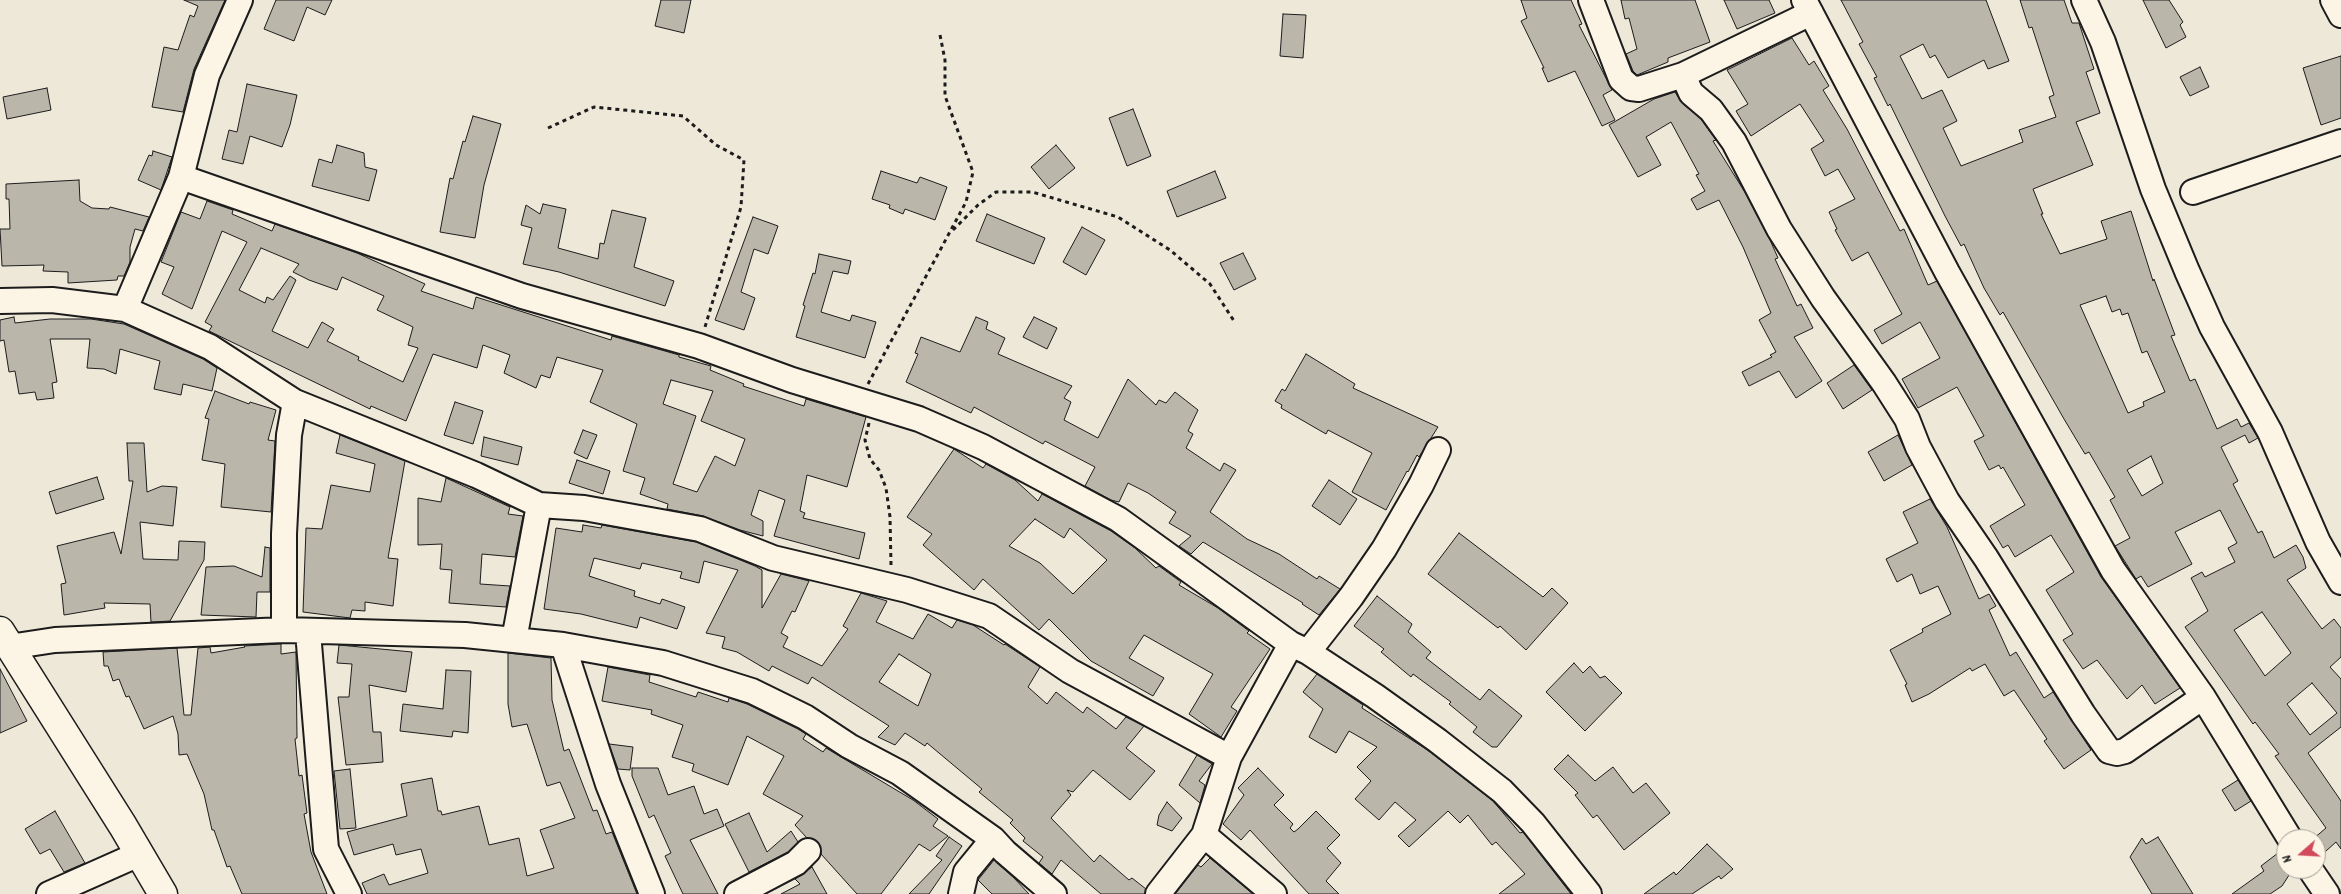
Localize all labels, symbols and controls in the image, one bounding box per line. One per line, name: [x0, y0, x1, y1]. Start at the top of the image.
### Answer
north arrow: [2276, 829, 2326, 879]
text: N: [2277, 852, 2298, 865]

